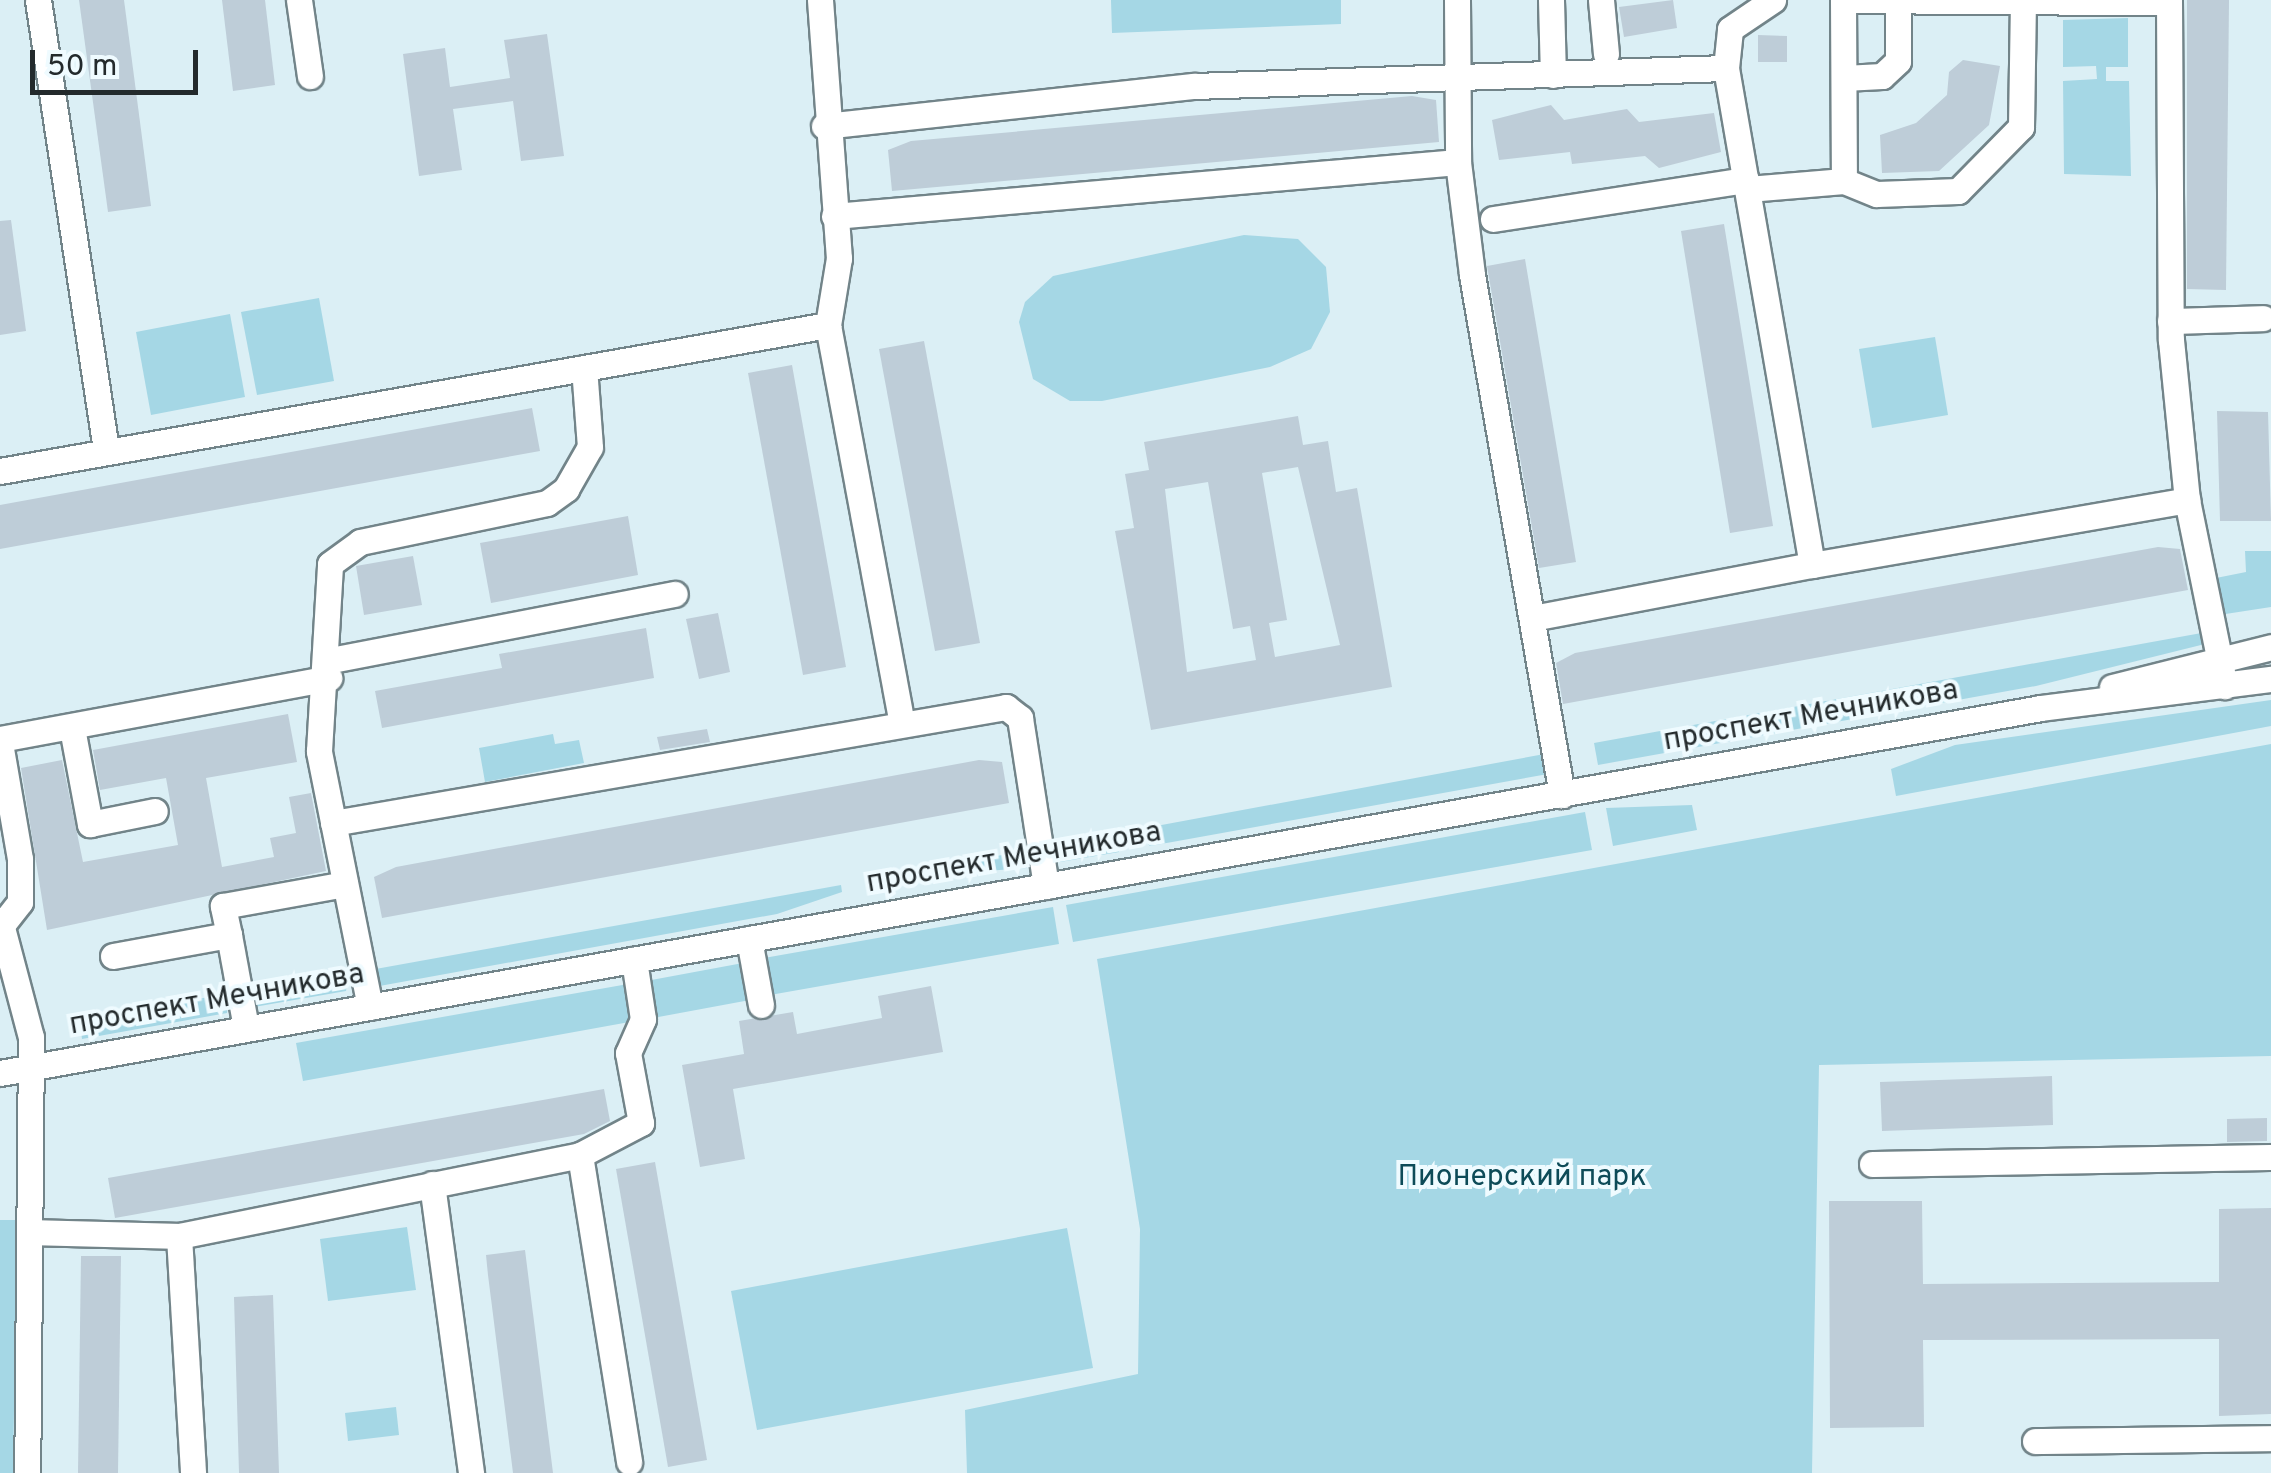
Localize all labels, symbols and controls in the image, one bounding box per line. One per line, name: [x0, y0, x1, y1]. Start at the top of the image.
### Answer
scale bar: [35, 30, 202, 92]
text: 50 m: [47, 49, 117, 86]
street label: проспект Мечникова: [1661, 673, 1961, 761]
street label: проспект Мечникова: [864, 815, 1164, 903]
street label: проспект Мечникова: [67, 957, 367, 1045]
park label: Пионерский парк: [1397, 1160, 1647, 1196]

